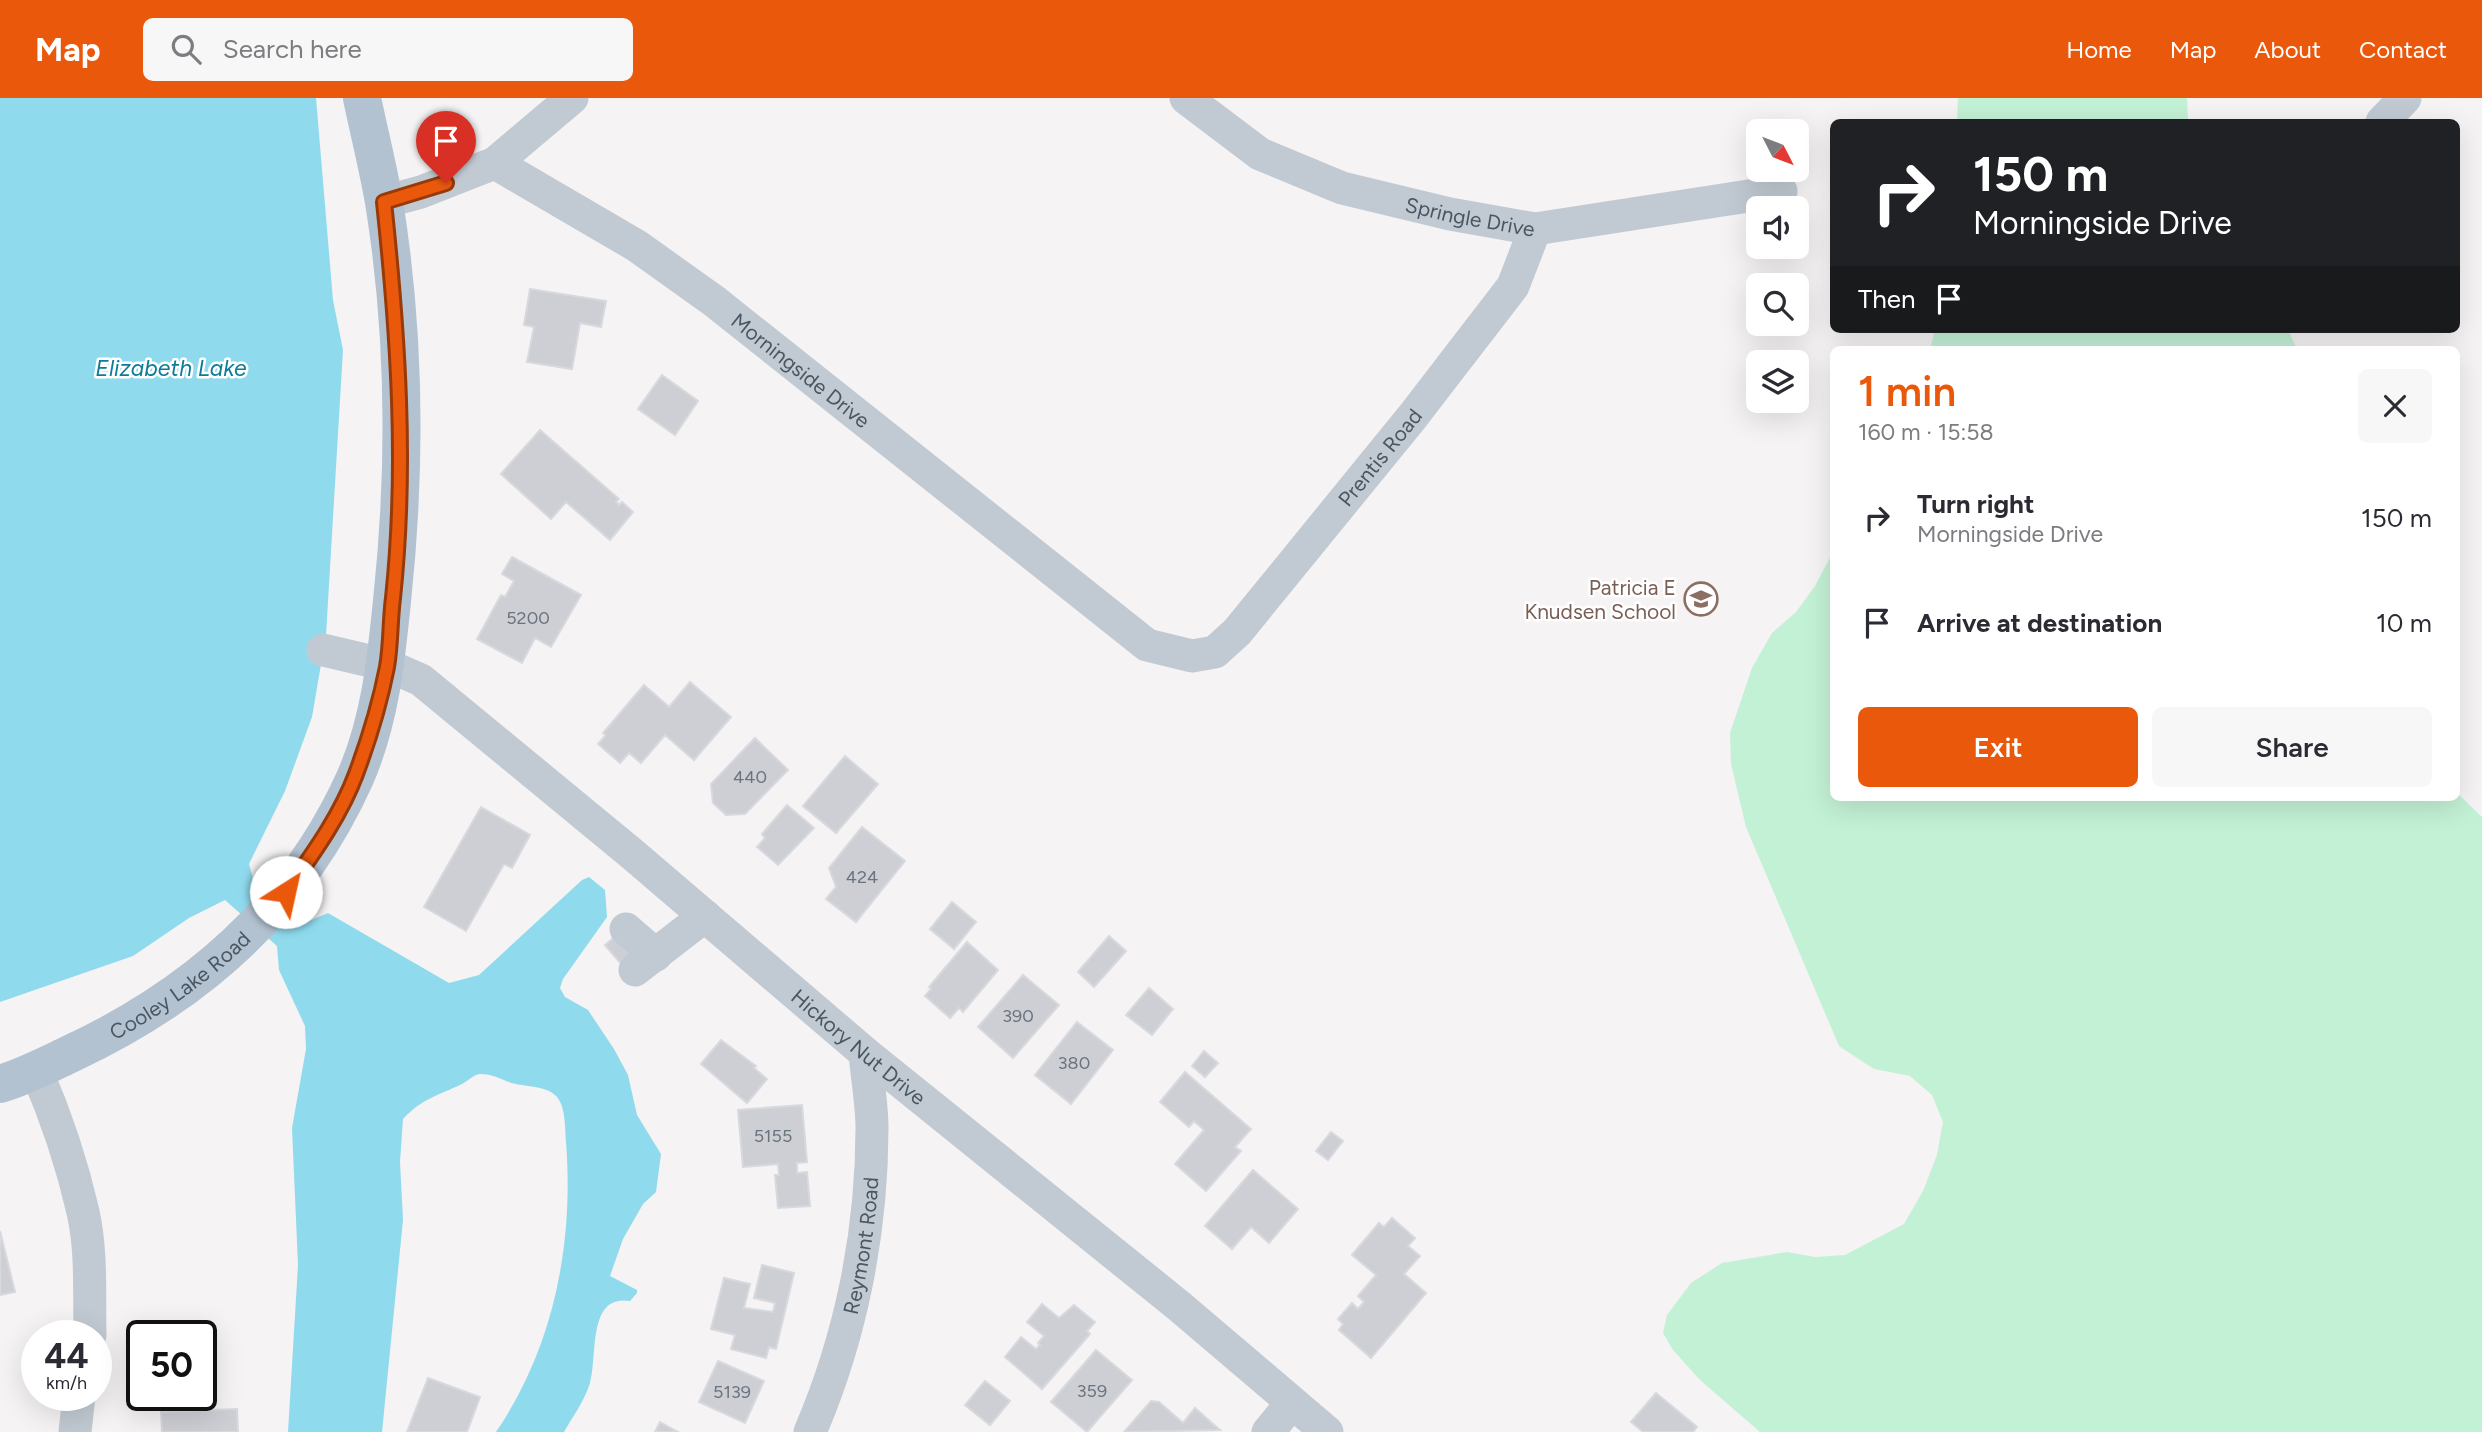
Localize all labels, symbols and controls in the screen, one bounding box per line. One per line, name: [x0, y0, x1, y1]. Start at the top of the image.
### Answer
search box: [143, 18, 633, 81]
text: Map: [35, 30, 101, 69]
icon: search: [167, 30, 205, 68]
text: Search here: [223, 33, 362, 65]
text: Home: [2066, 35, 2132, 64]
text: Map: [2170, 35, 2216, 64]
text: About: [2254, 35, 2321, 64]
text: Contact: [2359, 35, 2447, 64]
pin: [416, 111, 476, 183]
north arrow: [1746, 119, 1810, 182]
map controls: [1746, 119, 1809, 413]
icon: arrive: [427, 122, 465, 160]
text: 150 m: [1973, 144, 2108, 203]
icon: right: [1858, 147, 1949, 238]
street label: Springle Drive: [1403, 191, 1537, 241]
button: sound: [1746, 196, 1809, 259]
text: Morningside Drive: [1973, 204, 2232, 242]
button: search: [1746, 273, 1809, 336]
icon: arrive: [1930, 280, 1968, 318]
text: Then: [1858, 283, 1916, 315]
street label: Morningside Drive: [727, 307, 875, 433]
button: layers: [1746, 350, 1809, 413]
water label: Elizabeth Lake: [95, 354, 247, 382]
text: 1 min: [1858, 366, 1956, 417]
button: close: [2358, 369, 2432, 443]
street label: Prentis Road: [1332, 403, 1427, 511]
text: 160 m · 15:58: [1858, 418, 1994, 446]
text: Turn right: [1917, 488, 2034, 520]
icon: right: [1858, 499, 1896, 537]
text: 150 m: [2361, 502, 2432, 534]
text: Morningside Drive: [1917, 520, 2103, 548]
place label: Patricia E Knudsen School: [1524, 575, 1676, 624]
school or university icon: Patricia E Knudsen School: [1682, 580, 1720, 618]
icon: arrive: [1858, 604, 1896, 642]
house number: 5200: [506, 607, 550, 629]
text: Arrive at destination: [1917, 607, 2162, 639]
text: 10 m: [2376, 607, 2432, 639]
button: Exit: [1858, 707, 2138, 787]
button: Share: [2152, 707, 2432, 787]
house number: 440: [733, 766, 767, 788]
position arrow: [249, 855, 323, 929]
house number: 424: [846, 866, 878, 888]
street label: Cooley Lake Road: [105, 926, 255, 1044]
street label: Hickory Nut Drive: [787, 983, 931, 1110]
house number: 390: [1002, 1005, 1034, 1027]
house number: 380: [1058, 1052, 1090, 1074]
house number: 5155: [754, 1125, 792, 1147]
street label: Reymont Road: [837, 1176, 883, 1317]
speed limit sign: 50: [126, 1320, 217, 1411]
text: 44: [44, 1335, 89, 1377]
text: km/h: [46, 1372, 87, 1394]
house number: 359: [1077, 1380, 1107, 1402]
house number: 5139: [713, 1381, 751, 1403]

